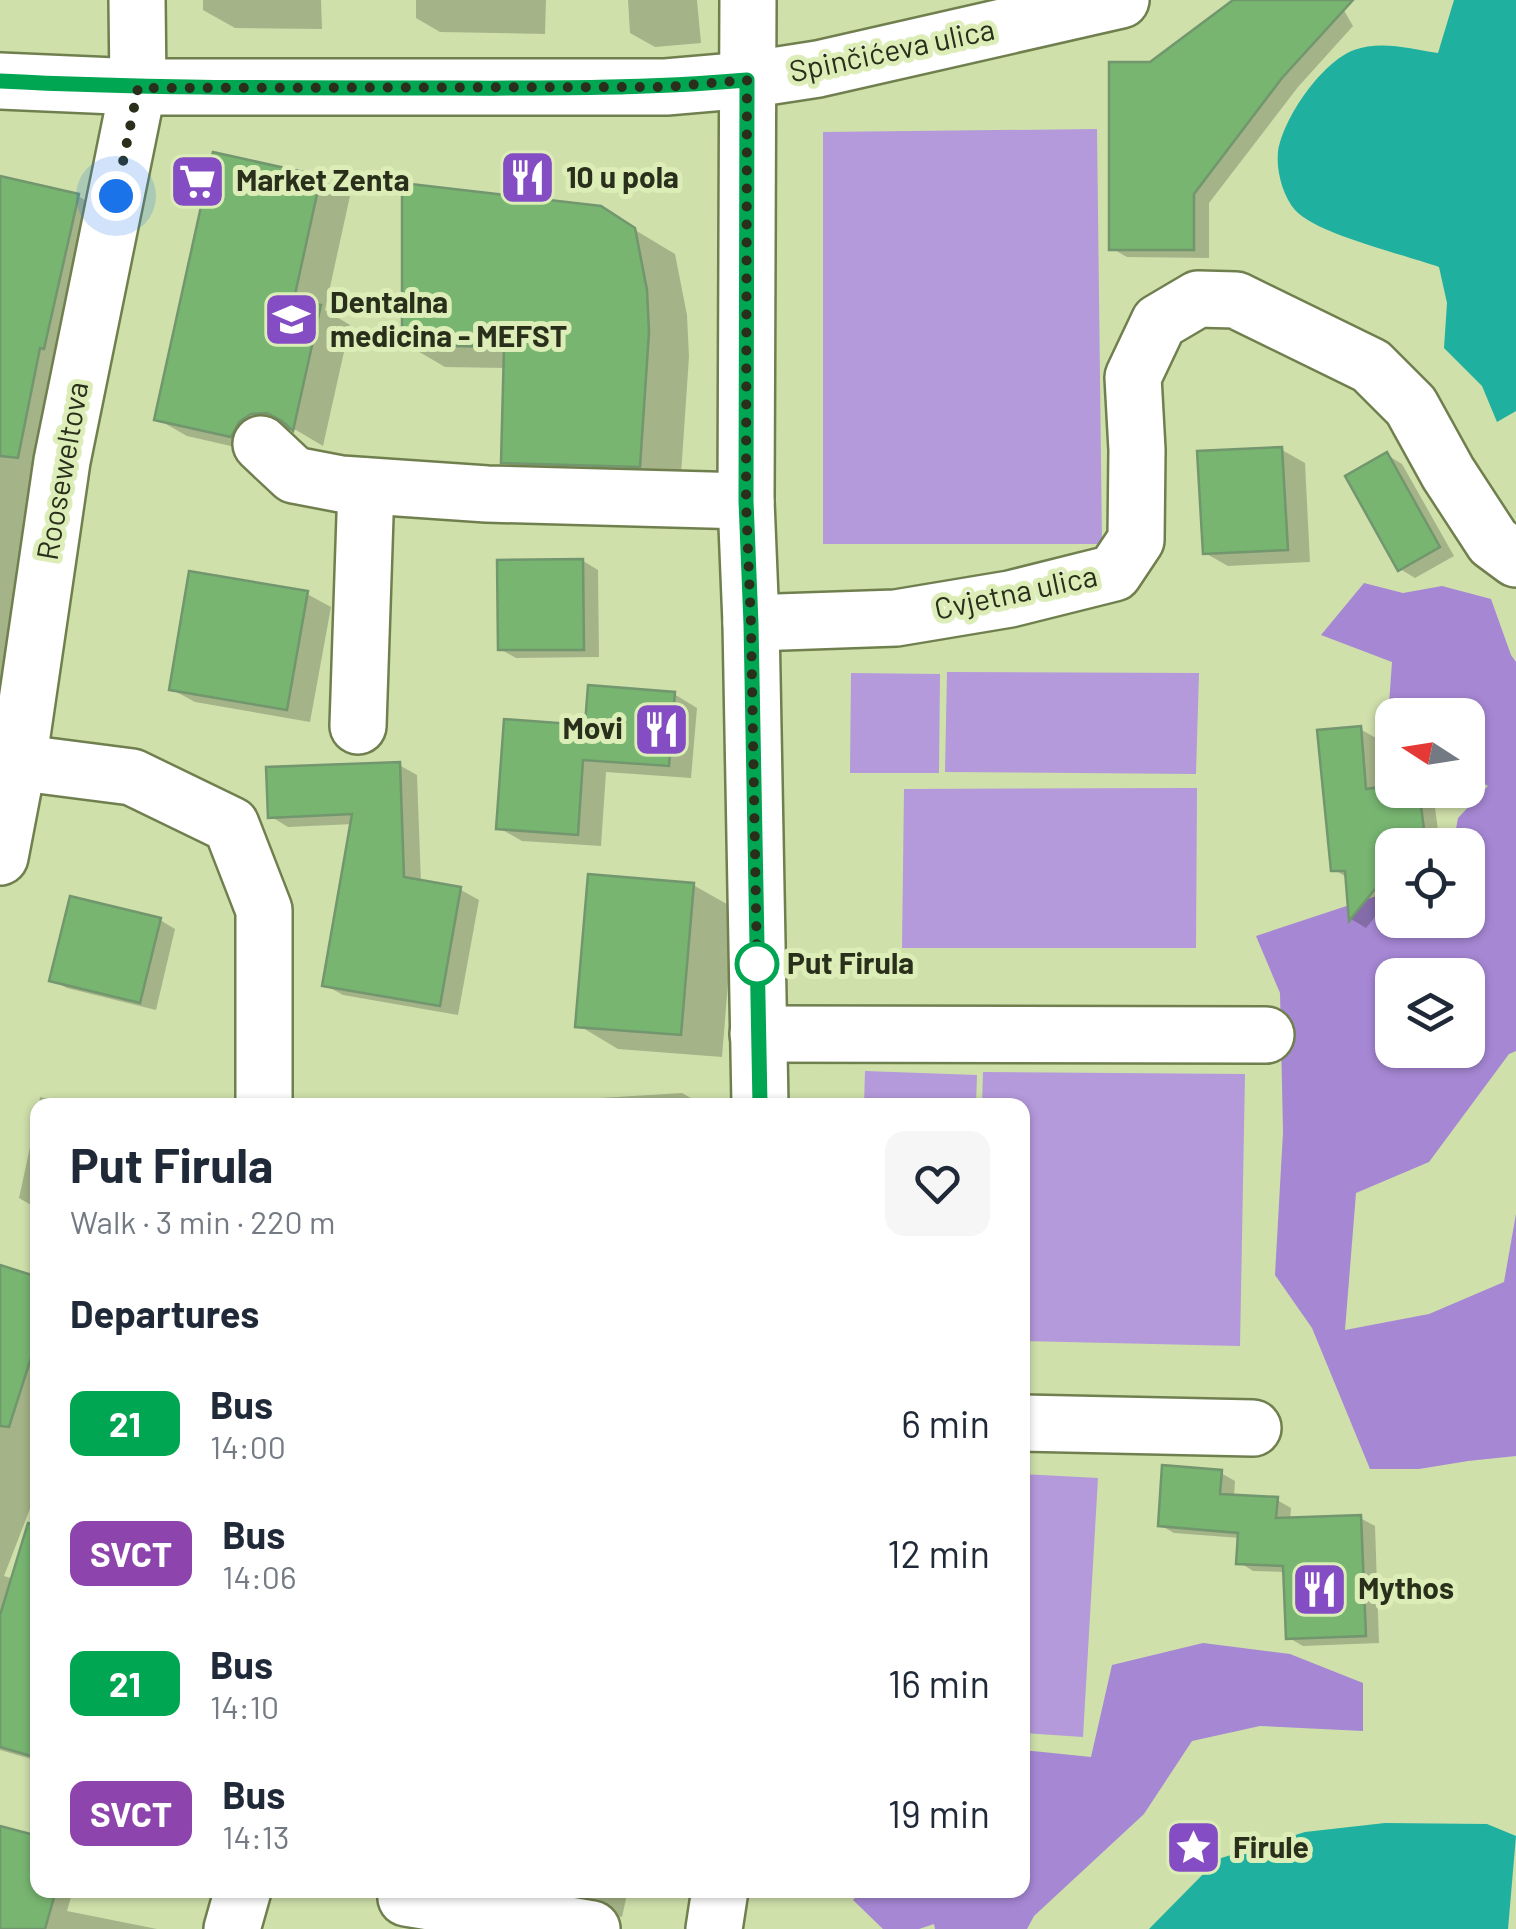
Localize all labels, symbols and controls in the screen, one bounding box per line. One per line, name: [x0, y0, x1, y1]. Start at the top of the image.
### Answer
street label: Spinčićeva ulica: [786, 10, 997, 88]
restaurant icon: 10 u pola: [497, 148, 557, 208]
supermarket icon: Market Zenta: [167, 151, 227, 211]
place label: 10 u pola: [566, 158, 679, 194]
place label: Market Zenta: [236, 161, 410, 197]
your location: [91, 171, 141, 221]
place label: Dentalna medicina - MEFST: [330, 283, 567, 353]
school or university icon: Dentalna medicina - MEFST: [261, 290, 321, 350]
street label: Rooseweltova: [28, 379, 94, 563]
street label: Cvjetna ulica: [931, 556, 1100, 626]
north arrow: [1375, 698, 1485, 808]
map controls: [1375, 698, 1485, 1068]
restaurant icon: Movi: [632, 699, 692, 759]
place label: Movi: [562, 709, 623, 745]
button: locate: [1375, 828, 1485, 938]
marker: Put Firula: [736, 943, 778, 985]
place label: Put Firula: [787, 944, 914, 980]
button: layers: [1375, 958, 1485, 1068]
button: heart: [885, 1131, 990, 1236]
text: Put Firula: [70, 1135, 273, 1193]
text: Walk · 3 min · 220 m: [70, 1202, 335, 1240]
text: Departures: [70, 1290, 259, 1336]
text: Bus: [210, 1381, 273, 1427]
text: 6 min: [901, 1400, 990, 1446]
text: 21: [109, 1402, 141, 1444]
text: 14:00: [210, 1427, 286, 1465]
text: Bus: [222, 1511, 285, 1557]
text: 12 min: [887, 1530, 990, 1576]
text: SVCT: [90, 1532, 172, 1574]
text: 14:06: [222, 1557, 296, 1595]
restaurant icon: Mythos: [1289, 1559, 1349, 1619]
place label: Mythos: [1358, 1569, 1454, 1605]
text: Bus: [210, 1641, 273, 1687]
text: 16 min: [888, 1660, 990, 1706]
text: 21: [109, 1662, 141, 1704]
text: 14:10: [210, 1687, 279, 1725]
text: Bus: [222, 1771, 285, 1817]
text: 19 min: [888, 1790, 990, 1836]
text: SVCT: [90, 1792, 172, 1834]
text: 14:13: [222, 1817, 290, 1855]
place icon: Firule: [1164, 1818, 1224, 1878]
place label: Firule: [1233, 1828, 1309, 1864]

